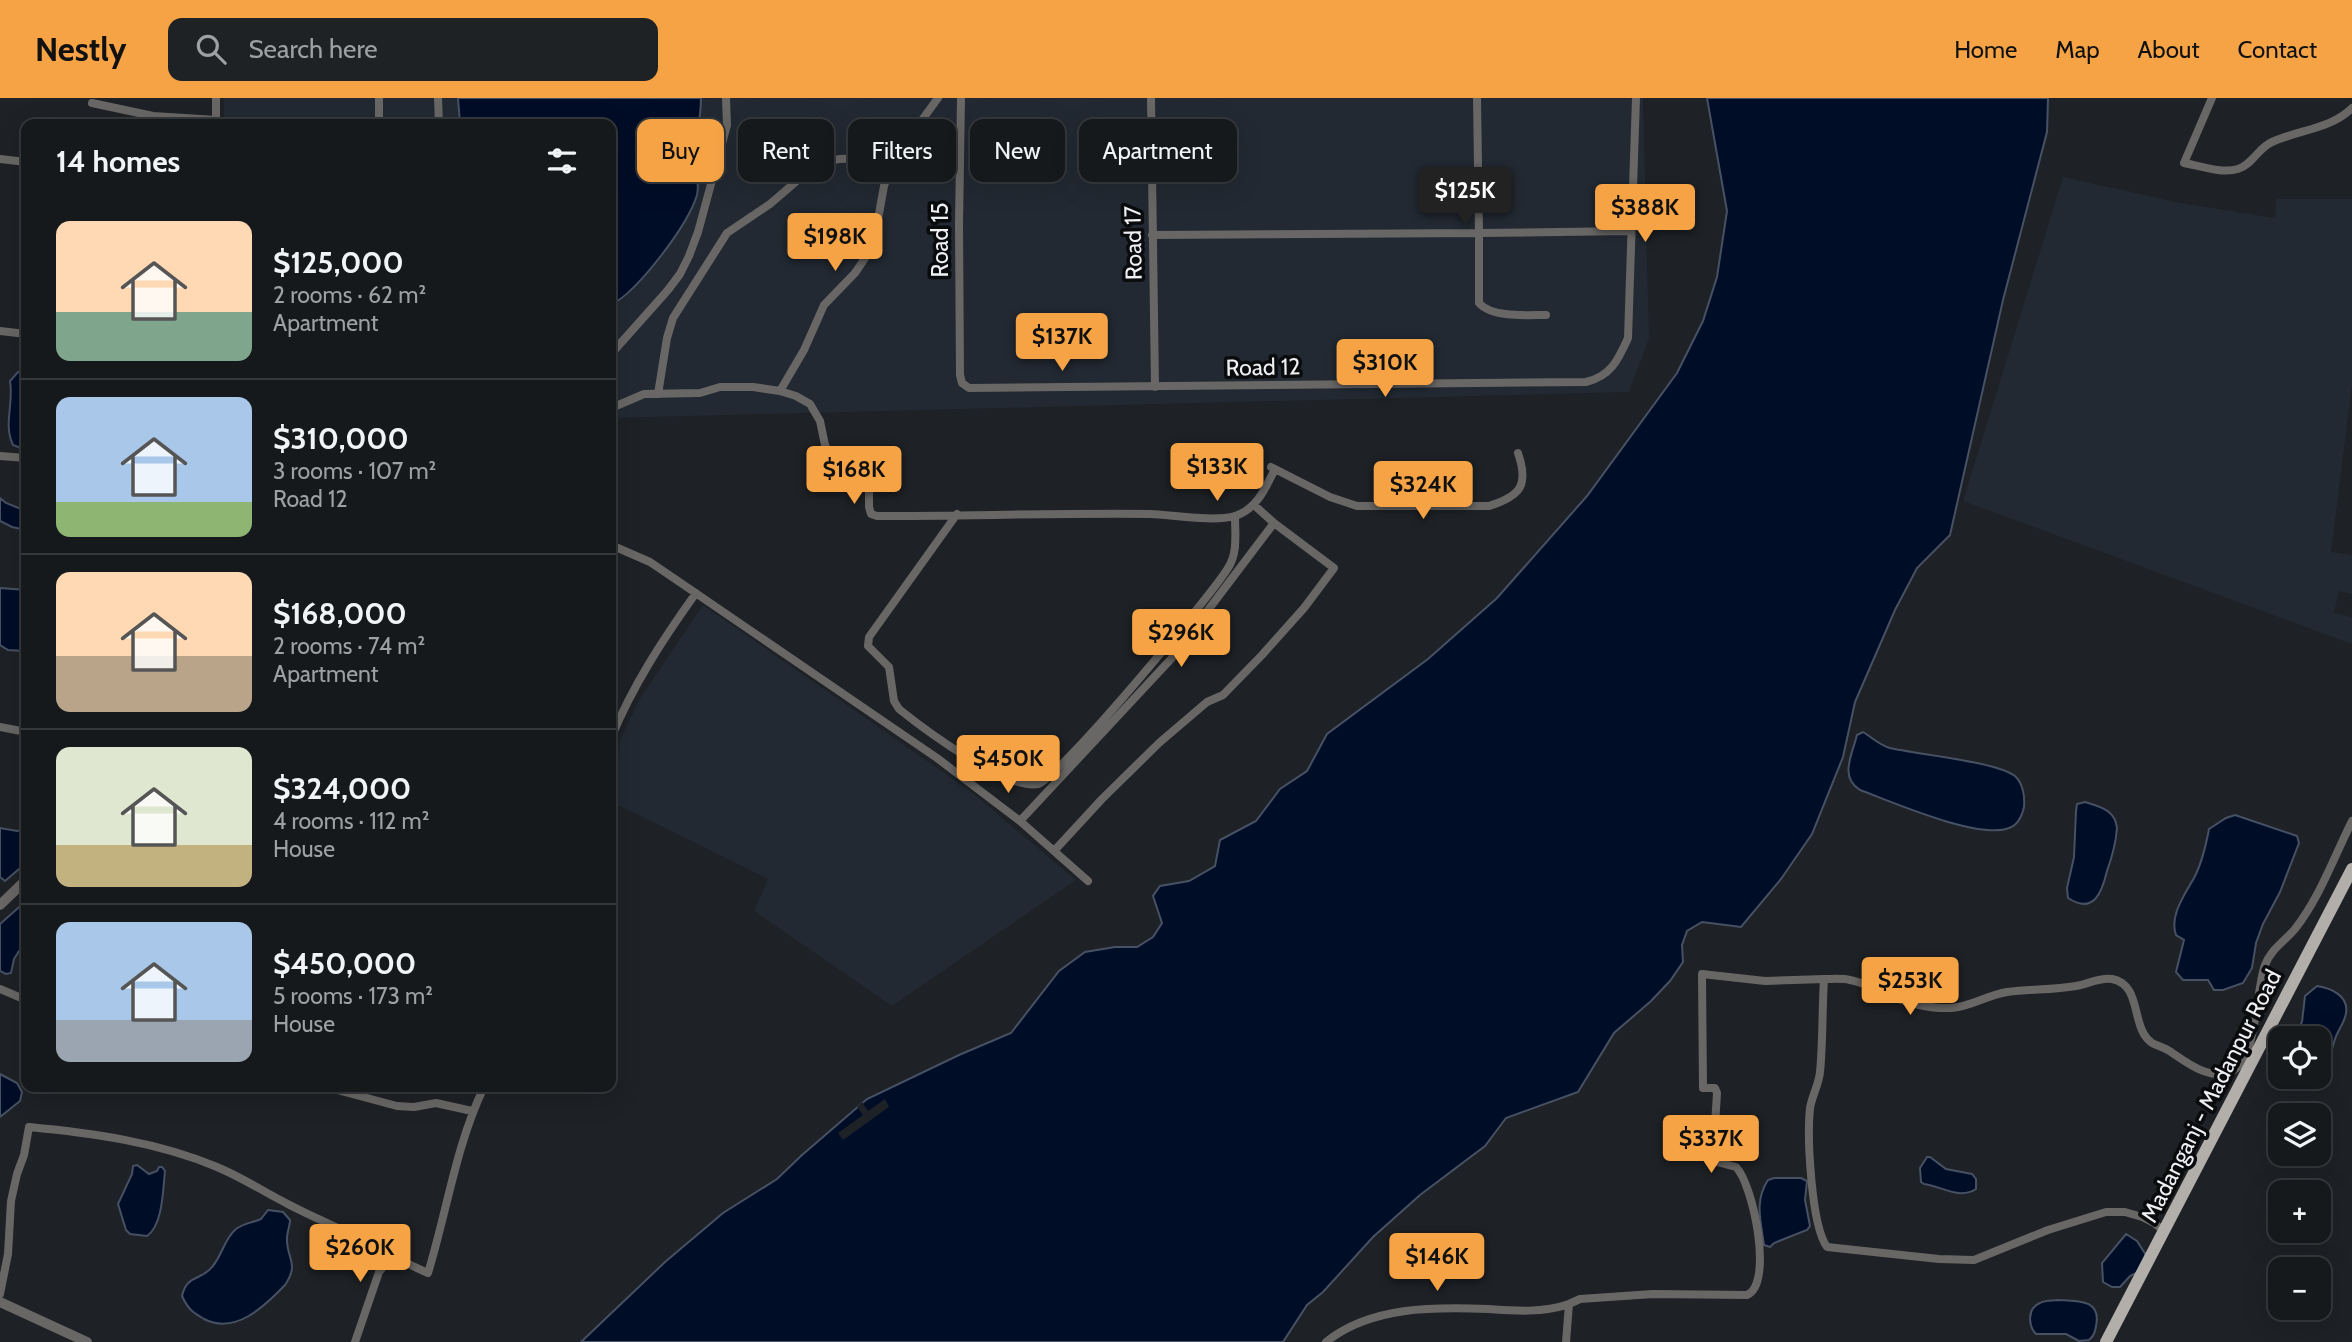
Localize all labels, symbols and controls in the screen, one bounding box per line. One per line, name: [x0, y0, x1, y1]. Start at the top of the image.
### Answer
search box: [168, 18, 658, 81]
text: Nestly: [35, 29, 126, 69]
icon: search: [192, 30, 230, 68]
text: Search here: [248, 33, 378, 65]
text: Home: [1954, 35, 2017, 64]
text: Map: [2055, 35, 2100, 64]
text: About: [2138, 35, 2200, 64]
text: Contact: [2238, 35, 2317, 64]
chip: Buy: [637, 119, 724, 182]
chip: Rent: [738, 119, 834, 182]
chip: Filters: [848, 119, 956, 182]
chip: New: [970, 119, 1065, 182]
chip: Apartment: [1079, 119, 1237, 182]
icon: filters: [543, 142, 581, 180]
text: 14 homes: [56, 143, 180, 180]
pin: $125K: [1416, 167, 1514, 227]
text: $125K: [1435, 176, 1495, 204]
pin: $388K: [1596, 184, 1694, 244]
text: $388K: [1611, 193, 1679, 221]
street label: Road 15: [926, 202, 954, 278]
street label: Road 17: [1118, 205, 1148, 280]
pin: $198K: [786, 214, 884, 273]
text: $198K: [803, 222, 867, 250]
text: $125,000: [273, 244, 404, 281]
icon: home: [112, 249, 196, 333]
text: 2 rooms · 62 m²: [273, 281, 426, 309]
text: Apartment: [273, 309, 378, 337]
pin: $137K: [1013, 314, 1111, 373]
text: $137K: [1032, 322, 1092, 350]
pin: $310K: [1336, 340, 1434, 399]
text: $310K: [1353, 348, 1417, 376]
street label: Road 12: [1225, 352, 1301, 382]
text: $310,000: [273, 420, 409, 457]
icon: home: [112, 425, 196, 509]
pin: $133K: [1168, 444, 1266, 503]
pin: $168K: [805, 446, 903, 506]
text: $133K: [1186, 452, 1248, 480]
text: $168K: [822, 455, 886, 483]
text: 3 rooms · 107 m²: [273, 457, 436, 485]
pin: $324K: [1374, 462, 1472, 521]
text: $324K: [1390, 470, 1456, 498]
text: Road 12: [273, 485, 348, 513]
text: $168,000: [273, 595, 407, 632]
icon: home: [112, 600, 196, 684]
pin: $296K: [1132, 610, 1230, 669]
text: $296K: [1148, 618, 1214, 646]
text: 2 rooms · 74 m²: [273, 632, 425, 660]
text: Apartment: [273, 660, 378, 688]
pin: $450K: [959, 736, 1057, 795]
text: $450K: [973, 744, 1043, 772]
text: $324,000: [273, 770, 411, 807]
icon: home: [112, 775, 196, 859]
text: 4 rooms · 112 m²: [273, 807, 429, 835]
text: House: [273, 835, 335, 863]
text: $450,000: [273, 945, 416, 982]
icon: home: [112, 950, 196, 1034]
pin: $253K: [1861, 958, 1959, 1017]
street label: Madanganj - Madanpur Road: [2135, 965, 2287, 1227]
text: $253K: [1878, 966, 1942, 994]
text: 5 rooms · 173 m²: [273, 982, 433, 1010]
text: House: [273, 1010, 335, 1038]
map controls: [2268, 1026, 2331, 1320]
button: locate: [2268, 1026, 2331, 1089]
button: layers: [2268, 1103, 2331, 1166]
pin: $337K: [1662, 1116, 1760, 1175]
text: $337K: [1679, 1124, 1743, 1152]
button: +: [2268, 1180, 2331, 1243]
pin: $260K: [311, 1224, 409, 1284]
text: $260K: [325, 1233, 395, 1261]
pin: $146K: [1388, 1234, 1486, 1293]
text: $146K: [1405, 1242, 1469, 1270]
button: −: [2268, 1257, 2331, 1320]

